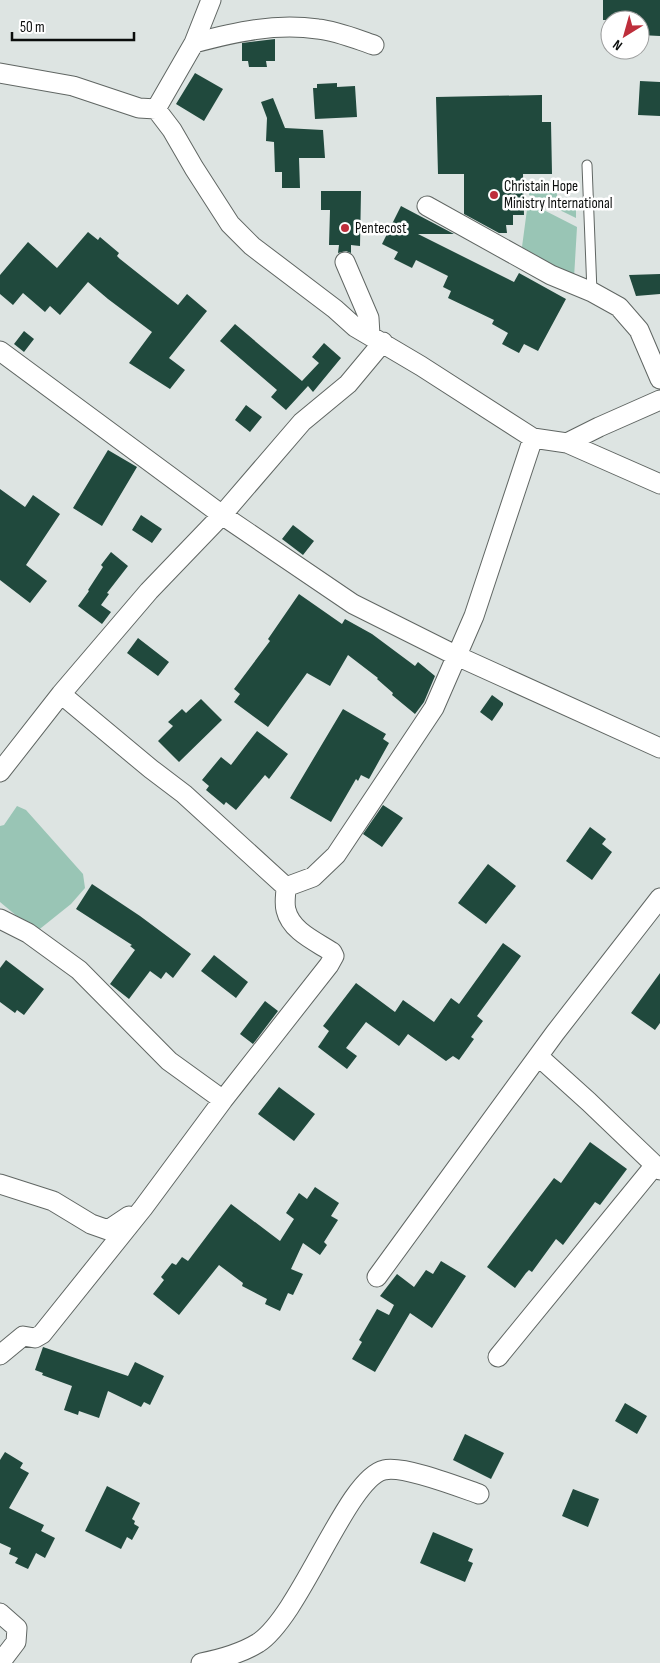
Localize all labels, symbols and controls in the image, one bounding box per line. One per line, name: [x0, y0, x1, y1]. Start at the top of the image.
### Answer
scale bar: [12, 10, 135, 42]
north arrow: [600, 10, 650, 60]
text: 50 m: [20, 18, 45, 37]
text: N: [609, 36, 626, 54]
place label: Christain Hope Ministry International: [504, 177, 613, 213]
marker: Christain Hope Ministry International: [488, 189, 500, 201]
place label: Pentecost: [355, 219, 407, 238]
marker: Pentecost: [339, 222, 351, 234]

